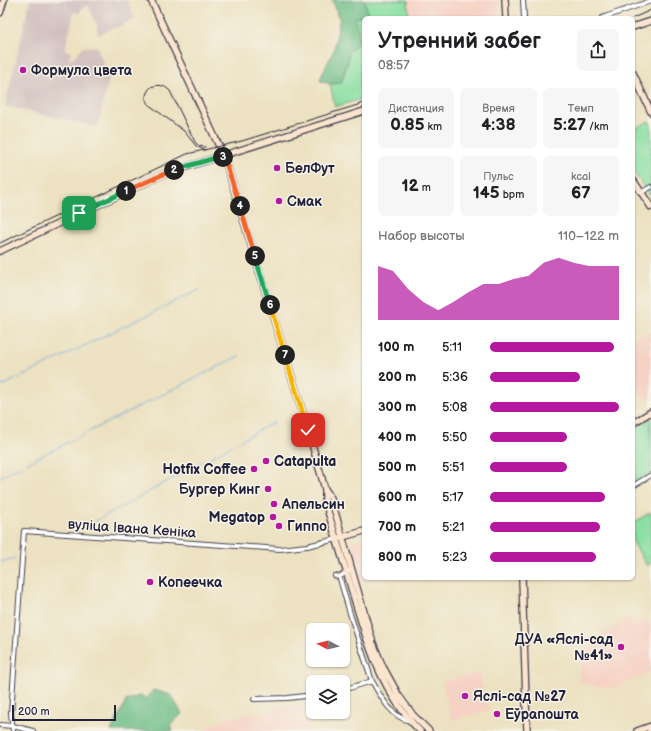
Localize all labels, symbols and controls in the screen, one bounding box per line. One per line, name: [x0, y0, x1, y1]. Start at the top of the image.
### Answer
text: Утренний забег: [378, 28, 541, 55]
button: share: [577, 29, 619, 71]
text: 08:57: [378, 57, 410, 73]
place label: Формула цвета: [31, 62, 133, 79]
marker: Формула цвета: [18, 65, 28, 75]
text: Дистанция: [388, 102, 444, 115]
text: Время: [482, 102, 515, 115]
text: Темп: [568, 102, 594, 115]
text: 0.85: [390, 115, 425, 135]
text: 4:38: [481, 115, 516, 135]
text: 5:27: [553, 115, 586, 135]
text: km: [425, 120, 442, 133]
text: /km: [586, 120, 609, 133]
pin: 3: [213, 147, 233, 167]
text: 3: [220, 150, 226, 163]
pin: 2: [164, 160, 184, 180]
place label: БелФут: [285, 160, 335, 177]
text: 2: [171, 163, 177, 176]
marker: БелФут: [272, 163, 282, 173]
text: Пульс: [483, 170, 514, 183]
text: kcal: [571, 170, 591, 183]
text: 12: [401, 176, 419, 196]
pin: 1: [116, 181, 136, 201]
text: m: [419, 181, 431, 194]
text: 145: [473, 183, 500, 203]
text: 67: [571, 183, 591, 203]
text: 1: [124, 184, 128, 197]
text: bpm: [500, 188, 524, 201]
place label: Смак: [287, 193, 322, 210]
pin: [62, 196, 96, 230]
pin: 4: [230, 196, 250, 216]
marker: Смак: [274, 196, 284, 206]
text: 4: [237, 199, 243, 212]
icon: arrive: [68, 202, 90, 224]
text: Набор высоты: [378, 228, 465, 244]
text: 110–122 m: [558, 228, 619, 244]
pin: 5: [245, 246, 265, 266]
text: 5: [252, 249, 258, 262]
pin: 6: [260, 295, 280, 315]
text: 6: [267, 298, 273, 311]
text: 100 m: [378, 339, 414, 355]
text: 5:11: [442, 339, 462, 355]
pin: 7: [275, 345, 295, 365]
text: 7: [282, 348, 288, 361]
text: 200 m: [378, 369, 416, 385]
text: 5:36: [442, 369, 468, 385]
text: 300 m: [378, 399, 416, 415]
text: 5:08: [442, 399, 467, 415]
pin: [291, 413, 325, 447]
icon: check: [297, 419, 319, 441]
text: 400 m: [378, 429, 416, 445]
text: 5:50: [442, 429, 467, 445]
place label: Catapulta: [274, 453, 336, 470]
marker: Catapulta: [261, 456, 271, 466]
text: 500 m: [378, 459, 416, 475]
text: 5:51: [442, 459, 465, 475]
place label: Hotfix Coffee: [162, 461, 246, 478]
marker: Hotfix Coffee: [249, 464, 259, 474]
place label: Бургер Кинг: [179, 481, 260, 498]
marker: Бургер Кинг: [263, 484, 273, 494]
text: 600 m: [378, 489, 417, 505]
text: 5:17: [442, 489, 464, 505]
place label: Апельсин: [281, 496, 345, 513]
marker: Апельсин: [269, 499, 279, 509]
place label: Megatop: [208, 509, 265, 526]
marker: Megatop: [268, 512, 278, 522]
street label: вуліца Івана Кеніка: [67, 516, 197, 542]
place label: Гиппо: [287, 518, 327, 535]
text: 700 m: [378, 519, 416, 535]
text: 5:21: [442, 519, 465, 535]
marker: Гиппо: [274, 521, 284, 531]
text: 800 m: [378, 549, 417, 565]
text: 5:23: [442, 549, 467, 565]
place label: Копеечка: [158, 574, 223, 591]
marker: Копеечка: [145, 577, 155, 587]
north arrow: [306, 623, 350, 667]
map controls: [306, 623, 350, 719]
place label: ДУА «Яслі-сад №41»: [515, 631, 614, 664]
marker: ДУА «Яслі-сад №41»: [616, 642, 626, 652]
button: layers: [306, 675, 350, 719]
place label: Яслі-сад №27: [473, 688, 566, 705]
marker: Яслі-сад №27: [460, 691, 470, 701]
scale bar: [12, 703, 116, 722]
text: 200 m: [18, 705, 50, 718]
place label: Еўрапошта: [505, 706, 580, 723]
marker: Еўрапошта: [492, 709, 502, 719]

